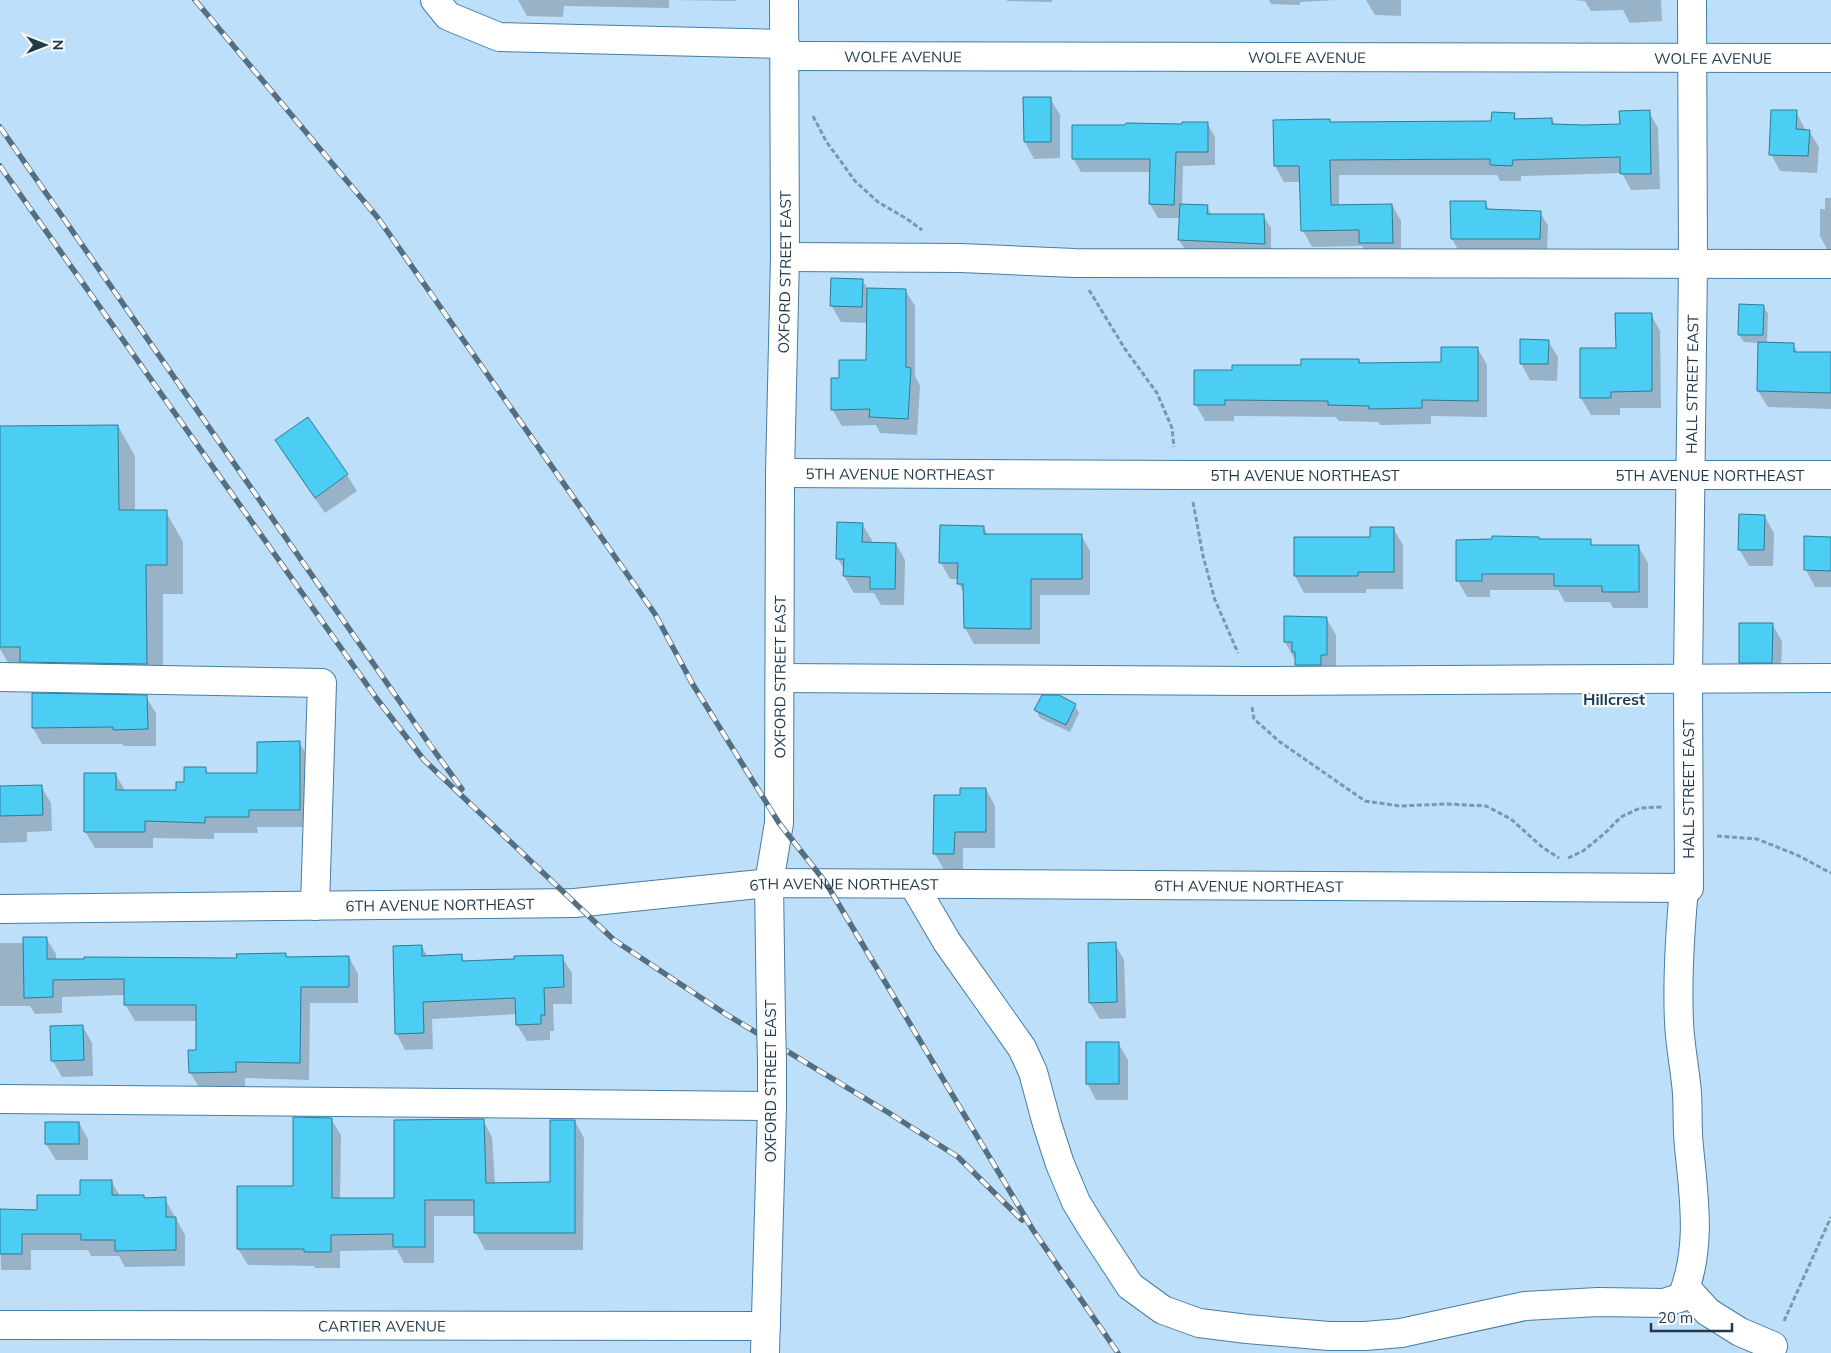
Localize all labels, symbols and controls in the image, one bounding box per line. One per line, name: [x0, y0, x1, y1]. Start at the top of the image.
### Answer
north arrow: [20, 20, 70, 70]
text: N: [49, 40, 67, 50]
street label: WOLFE AVENUE: [844, 47, 962, 66]
street label: WOLFE AVENUE: [1248, 47, 1366, 67]
street label: WOLFE AVENUE: [1654, 48, 1772, 67]
street label: OXFORD STREET EAST: [773, 190, 795, 354]
street label: HALL STREET EAST: [1681, 314, 1702, 454]
street label: 5TH AVENUE NORTHEAST: [805, 464, 995, 484]
street label: 5TH AVENUE NORTHEAST: [1210, 466, 1400, 485]
street label: 5TH AVENUE NORTHEAST: [1615, 466, 1805, 485]
street label: OXFORD STREET EAST: [770, 595, 789, 758]
district label: Hillcrest: [1583, 689, 1645, 709]
street label: HALL STREET EAST: [1679, 719, 1698, 859]
street label: 6TH AVENUE NORTHEAST: [748, 873, 939, 894]
street label: 6TH AVENUE NORTHEAST: [1154, 876, 1344, 896]
street label: 6TH AVENUE NORTHEAST: [345, 894, 535, 915]
street label: OXFORD STREET EAST: [761, 1000, 780, 1162]
scale bar: [1651, 1300, 1732, 1332]
text: 20 m: [1658, 1308, 1693, 1327]
street label: CARTIER AVENUE: [318, 1316, 446, 1335]

